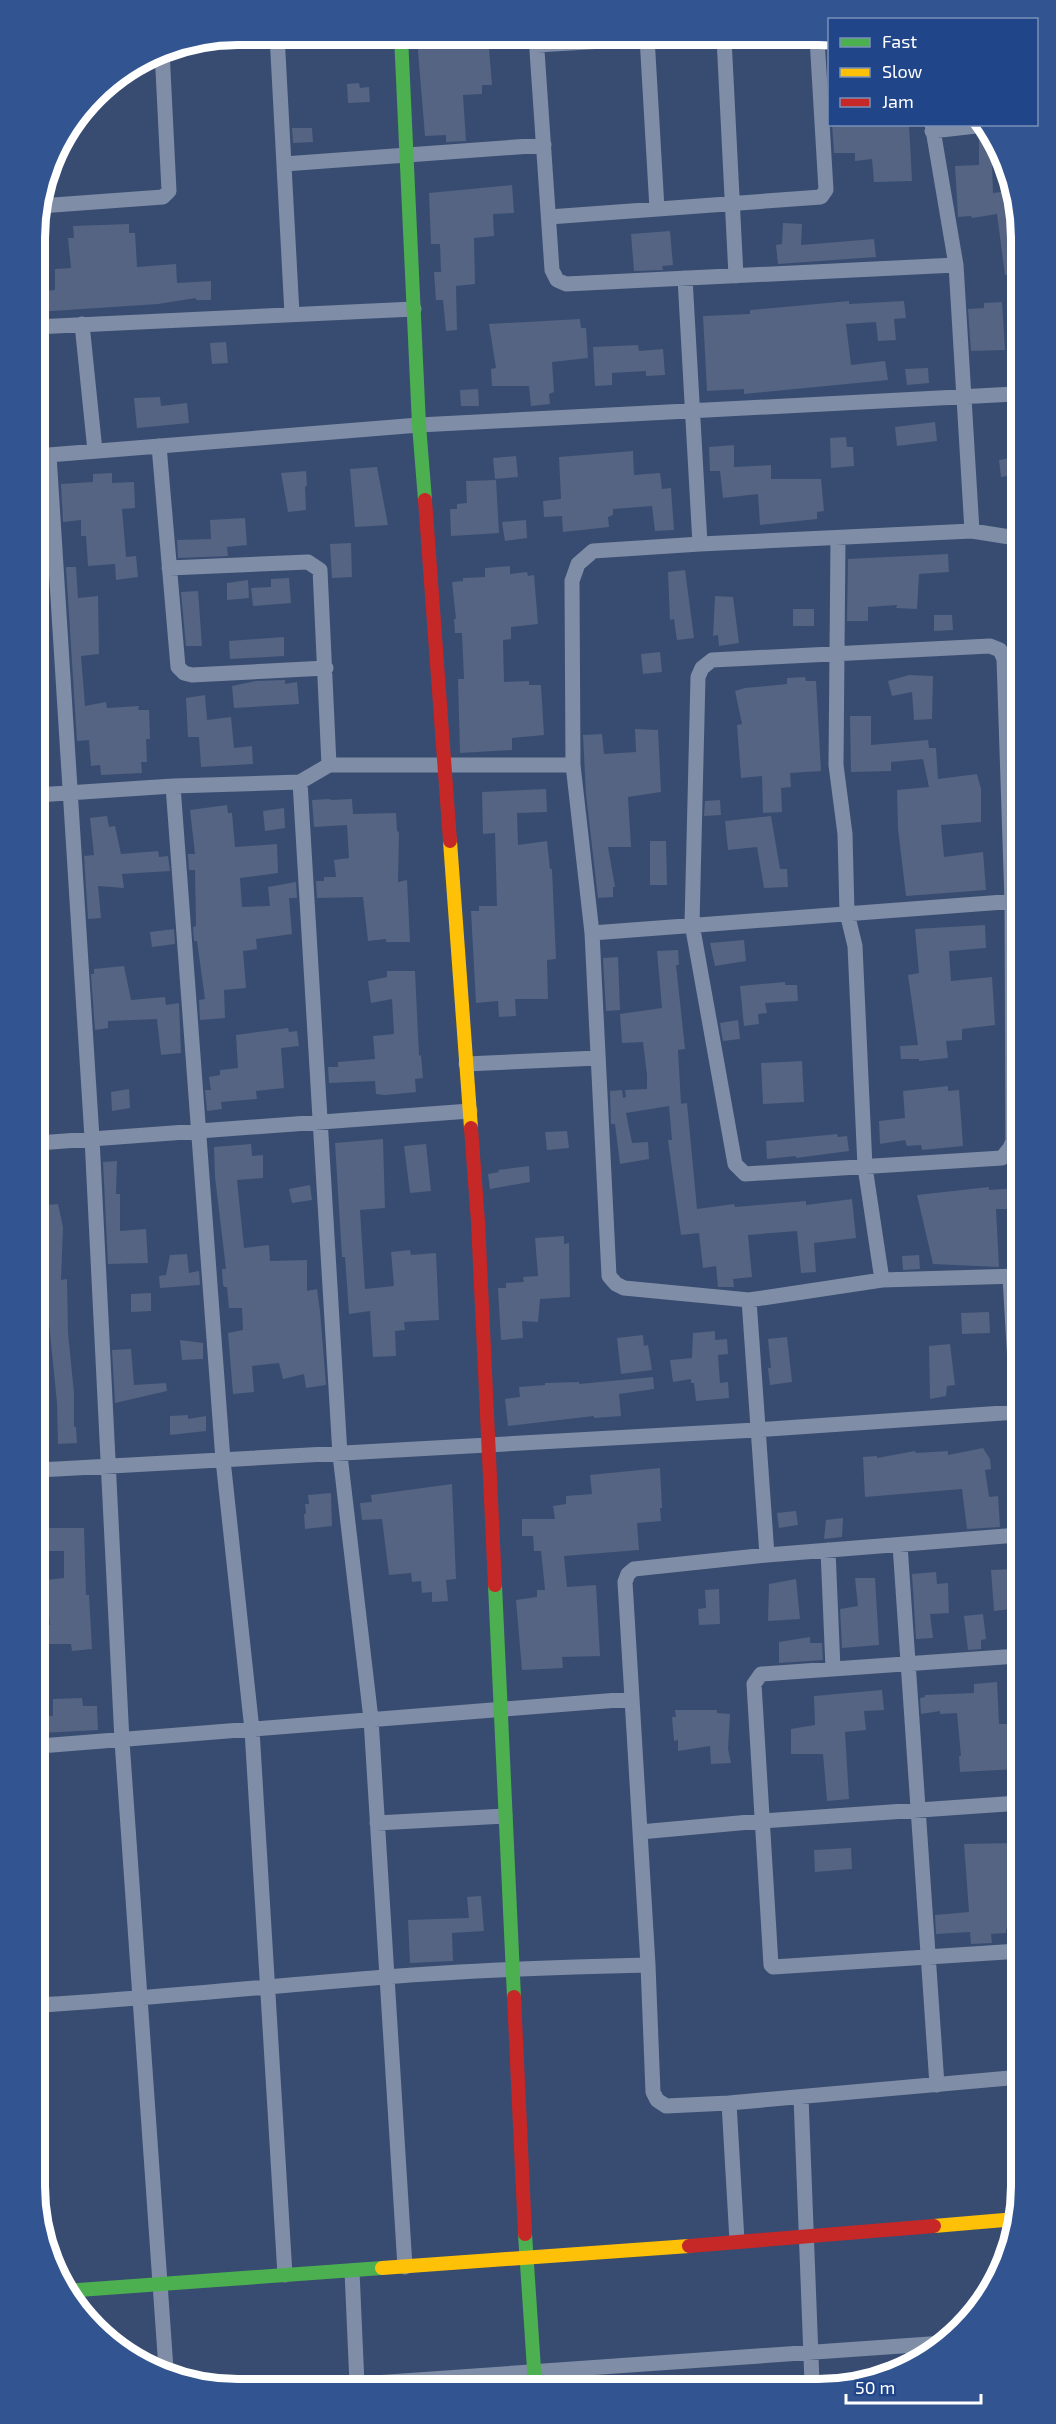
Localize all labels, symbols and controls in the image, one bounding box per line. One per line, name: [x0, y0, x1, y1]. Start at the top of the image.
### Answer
legend: [828, 18, 1038, 126]
text: Fast: [882, 30, 917, 52]
text: Slow: [882, 60, 923, 82]
text: Jam: [882, 90, 914, 112]
scale bar: [846, 2367, 981, 2405]
text: 50 m: [855, 2376, 895, 2398]

